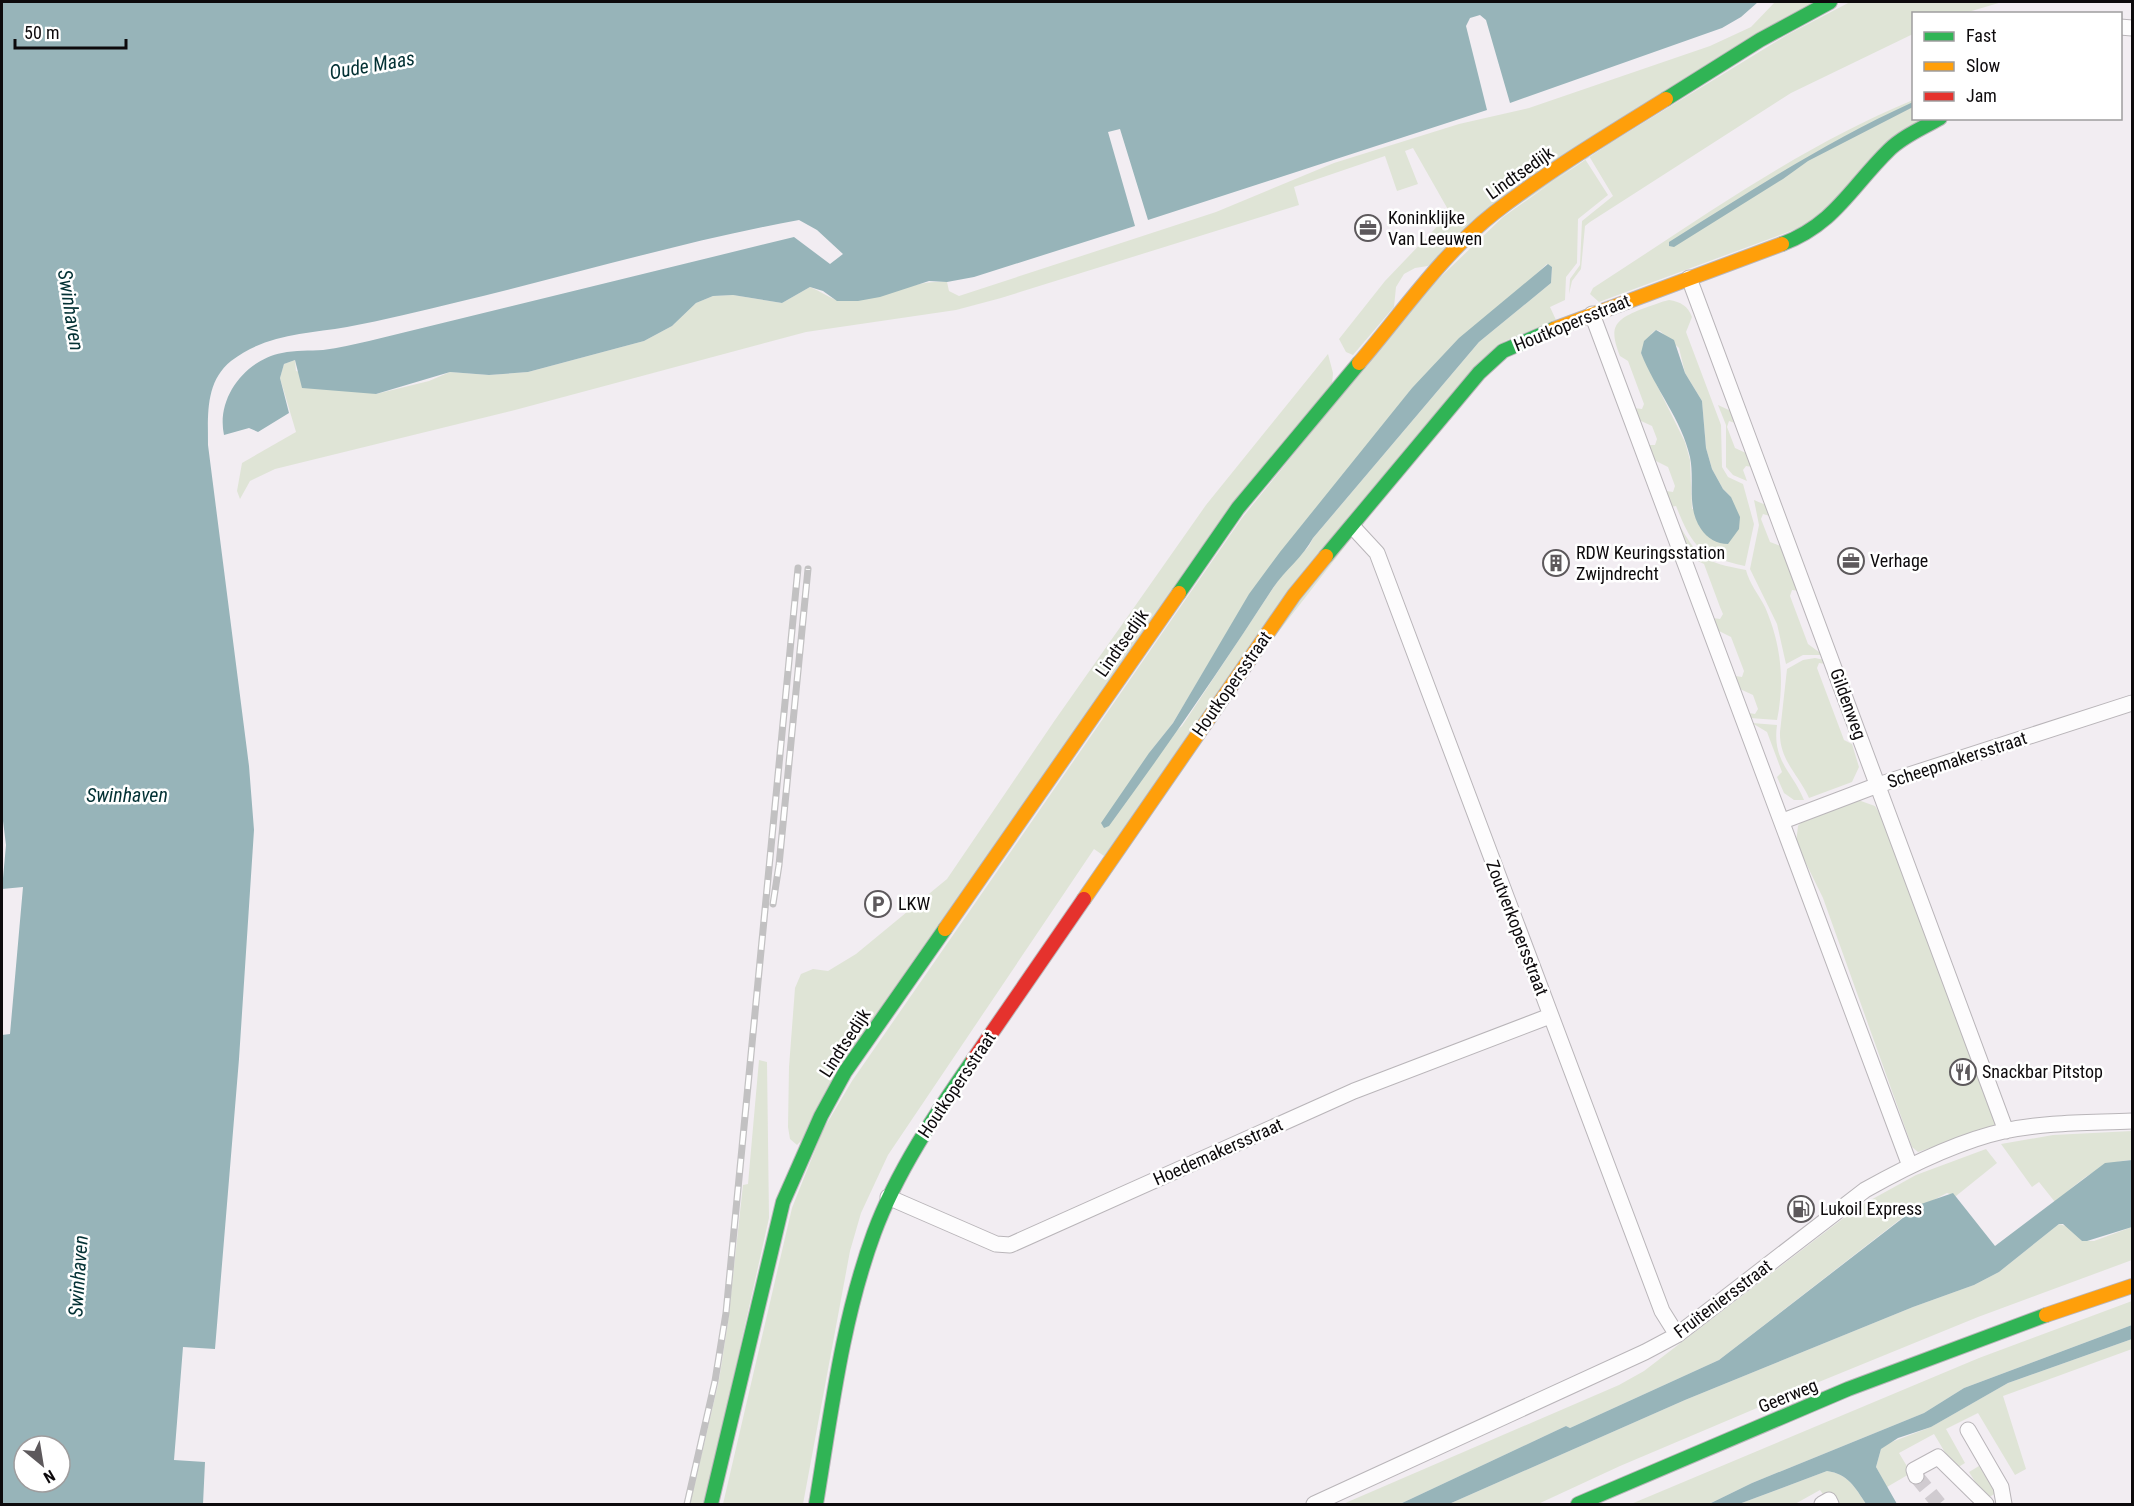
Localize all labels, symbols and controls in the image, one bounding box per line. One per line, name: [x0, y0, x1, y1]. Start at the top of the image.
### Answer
scale bar: [15, 12, 126, 50]
legend: [1912, 12, 2122, 120]
text: 50 m: [24, 22, 59, 43]
text: Fast: [1966, 25, 1997, 46]
water label: Oude Maas: [327, 46, 417, 84]
text: Slow: [1966, 55, 2001, 76]
text: Jam: [1966, 85, 1997, 106]
street label: Lindtsedijk: [1482, 142, 1557, 203]
place label: Koninklijke Van Leeuwen: [1388, 207, 1482, 249]
office icon: Koninklijke Van Leeuwen: [1353, 213, 1383, 243]
water label: Swinhaven: [53, 268, 89, 352]
street label: Houtkopersstraat: [1511, 290, 1633, 355]
place label: RDW Keuringsstation Zwijndrecht: [1576, 542, 1725, 584]
office icon: Verhage: [1836, 546, 1866, 576]
building icon: RDW Keuringsstation Zwijndrecht: [1541, 548, 1571, 578]
place label: Verhage: [1870, 550, 1928, 571]
street label: Lindtsedijk: [1091, 605, 1152, 680]
street label: Houtkopersstraat: [1188, 627, 1276, 740]
street label: Gildenweg: [1826, 665, 1871, 742]
street label: Scheepmakersstraat: [1884, 727, 2029, 792]
water label: Swinhaven: [86, 783, 168, 807]
street label: Zoutverkopersstraat: [1482, 857, 1553, 998]
parking icon: LKW: [863, 889, 893, 919]
place label: LKW: [898, 893, 930, 914]
street label: Lindtsedijk: [815, 1004, 874, 1081]
street label: Houtkopersstraat: [913, 1028, 1000, 1142]
restaurant icon: Snackbar Pitstop: [1948, 1057, 1978, 1087]
place label: Snackbar Pitstop: [1982, 1061, 2103, 1082]
street label: Hoedemakersstraat: [1150, 1114, 1286, 1190]
fuel station icon: Lukoil Express: [1786, 1194, 1816, 1224]
place label: Lukoil Express: [1820, 1198, 1922, 1219]
water label: Swinhaven: [63, 1234, 93, 1318]
street label: Fruiteniersstraat: [1670, 1255, 1776, 1342]
street label: Geerweg: [1755, 1374, 1821, 1417]
north arrow: [12, 1434, 72, 1494]
text: N: [40, 1466, 58, 1487]

